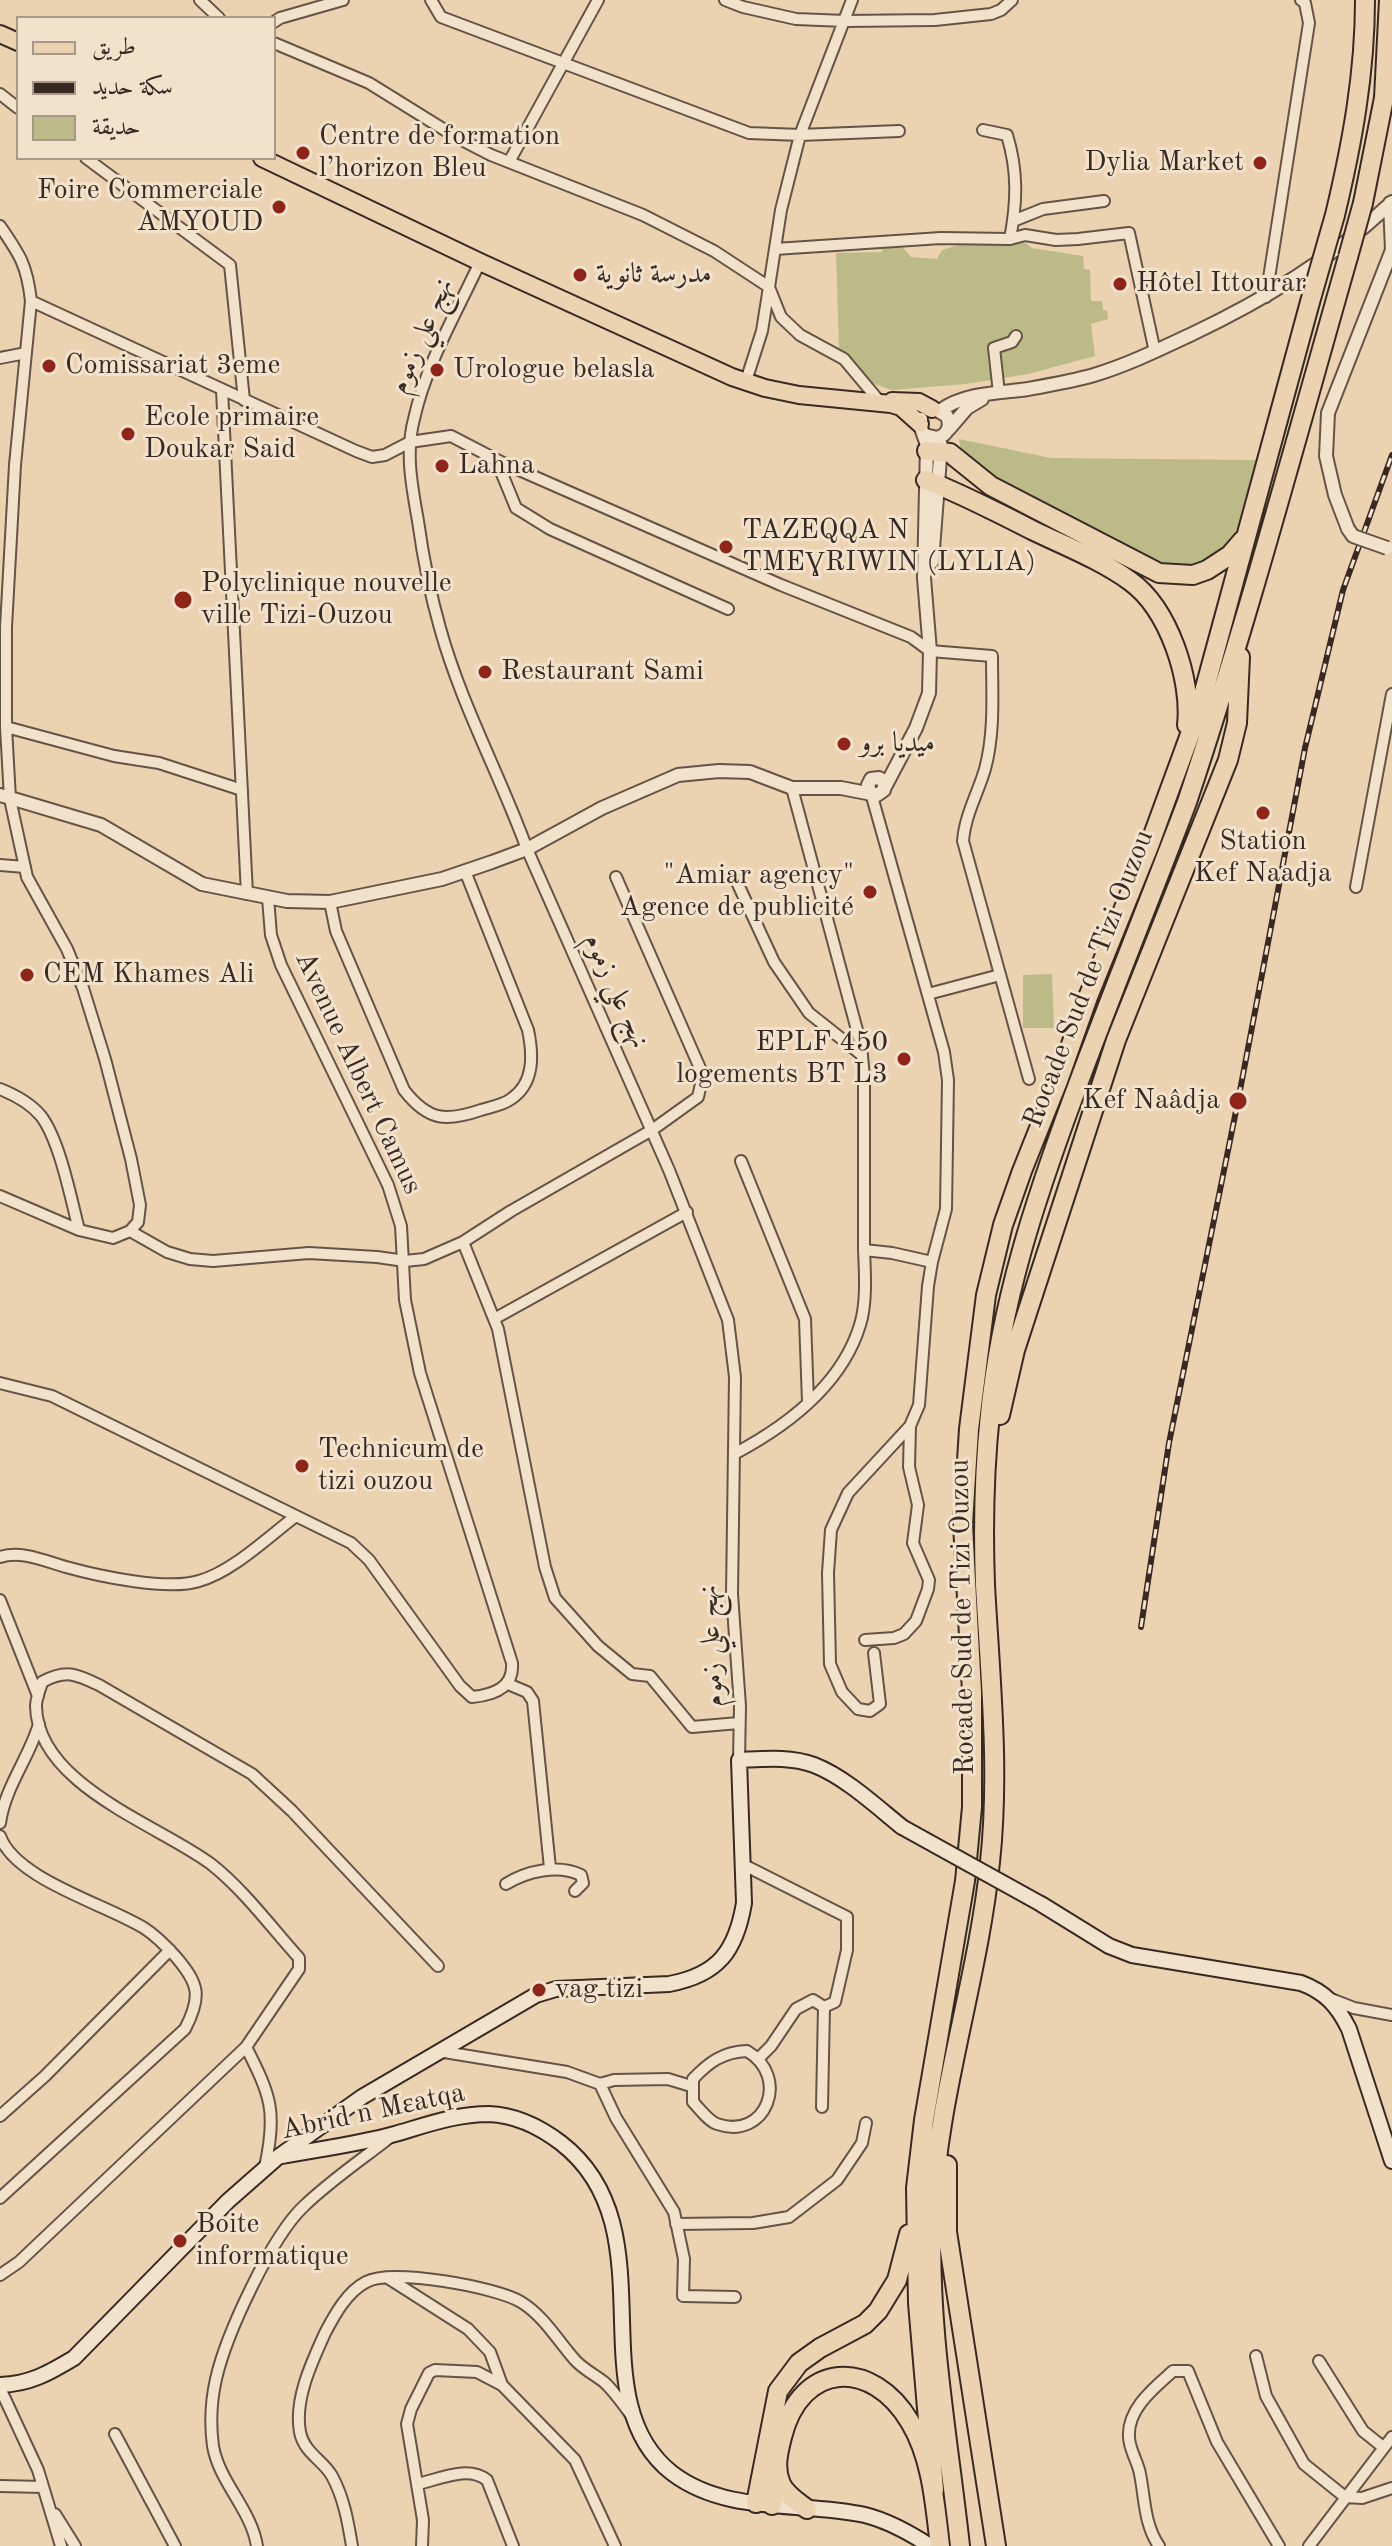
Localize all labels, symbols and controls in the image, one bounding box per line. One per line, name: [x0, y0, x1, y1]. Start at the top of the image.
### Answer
legend: [16, 16, 276, 160]
text: طريق: [92, 36, 136, 60]
text: سكة حديد: [92, 76, 173, 100]
text: حديقة: [92, 116, 141, 140]
place label: Centre de formation l’horizon Bleu: [319, 120, 560, 186]
marker: Centre de formation l’horizon Bleu: [294, 144, 312, 162]
place label: Dylia Market: [1085, 146, 1244, 180]
marker: Dylia Market: [1251, 154, 1269, 172]
place label: Foire Commerciale AMYOUD: [37, 174, 263, 240]
marker: Foire Commerciale AMYOUD: [270, 198, 288, 216]
place label: مدرسة ثانوية: [596, 258, 712, 292]
marker: مدرسة ثانوية: [571, 266, 589, 284]
place label: Hôtel Ittourar: [1136, 267, 1306, 301]
street label: نهج علي زموم: [383, 273, 461, 399]
marker: Hôtel Ittourar: [1111, 275, 1129, 293]
place label: Comissariat 3eme: [65, 349, 280, 383]
place label: Urologue belasla: [453, 353, 655, 387]
marker: Comissariat 3eme: [40, 357, 58, 375]
marker: Urologue belasla: [428, 361, 446, 379]
place label: Ecole primaire Doukar Said: [144, 401, 319, 467]
marker: Ecole primaire Doukar Said: [119, 425, 137, 443]
place label: Lahna: [458, 449, 535, 483]
marker: Lahna: [433, 457, 451, 475]
place label: TAZEQQA N TMEƔRIWIN (LYLIA): [742, 514, 1036, 580]
marker: TAZEQQA N TMEƔRIWIN (LYLIA): [717, 538, 735, 556]
place label: Polyclinique nouvelle ville Tizi-Ouzou: [201, 567, 452, 633]
marker: Polyclinique nouvelle ville Tizi-Ouzou: [172, 589, 194, 611]
place label: Restaurant Sami: [501, 655, 704, 689]
marker: Restaurant Sami: [476, 663, 494, 681]
place label: ميديا برو: [860, 727, 935, 761]
marker: ميديا برو: [835, 735, 853, 753]
marker: Station Kef Naadja: [1254, 804, 1272, 822]
street label: Rocade Sud de Tizi Ouzou: [1017, 825, 1161, 1133]
place label: Station Kef Naadja: [1194, 825, 1332, 891]
place label: "Amiar agency" Agence de publicité: [620, 859, 854, 925]
marker: "Amiar agency" Agence de publicité: [861, 883, 879, 901]
street label: نهج علي زموم: [576, 928, 656, 1054]
street label: Avenue Albert Camus: [287, 946, 429, 1200]
place label: CEM Khames Ali: [43, 958, 254, 992]
marker: CEM Khames Ali: [18, 966, 36, 984]
place label: EPLF 450 logements BT L3: [676, 1026, 888, 1092]
marker: EPLF 450 logements BT L3: [895, 1050, 913, 1068]
place label: Kef Naâdja: [1082, 1084, 1220, 1118]
marker: Kef Naâdja: [1227, 1090, 1249, 1112]
place label: Technicum de tizi ouzou: [318, 1433, 484, 1499]
marker: Technicum de tizi ouzou: [293, 1457, 311, 1475]
street label: Rocade Sud de Tizi Ouzou: [943, 1459, 983, 1775]
street label: نهج علي زموم: [692, 1584, 732, 1708]
place label: vag tizi: [555, 1973, 643, 2007]
marker: vag tizi: [530, 1981, 548, 1999]
street label: Abrid n Mɛatqa: [278, 2076, 468, 2148]
place label: Boite informatique: [196, 2208, 349, 2274]
marker: Boite informatique: [171, 2232, 189, 2250]

